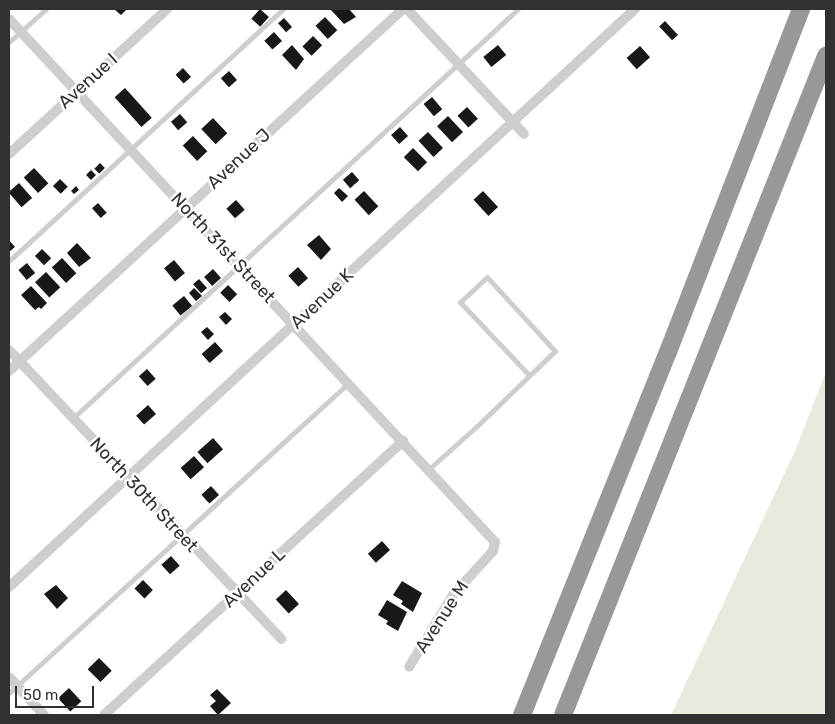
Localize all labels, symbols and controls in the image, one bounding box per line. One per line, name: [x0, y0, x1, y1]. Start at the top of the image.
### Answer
street label: Avenue I: [54, 49, 122, 113]
street label: Avenue J: [203, 124, 275, 194]
street label: North 31st Street: [166, 188, 280, 308]
street label: Avenue K: [286, 264, 358, 334]
street label: North 30th Street: [85, 433, 203, 557]
street label: Avenue L: [218, 544, 290, 612]
street label: Avenue M: [411, 577, 473, 657]
scale bar: [18, 676, 96, 708]
text: 50 m: [23, 686, 58, 704]

